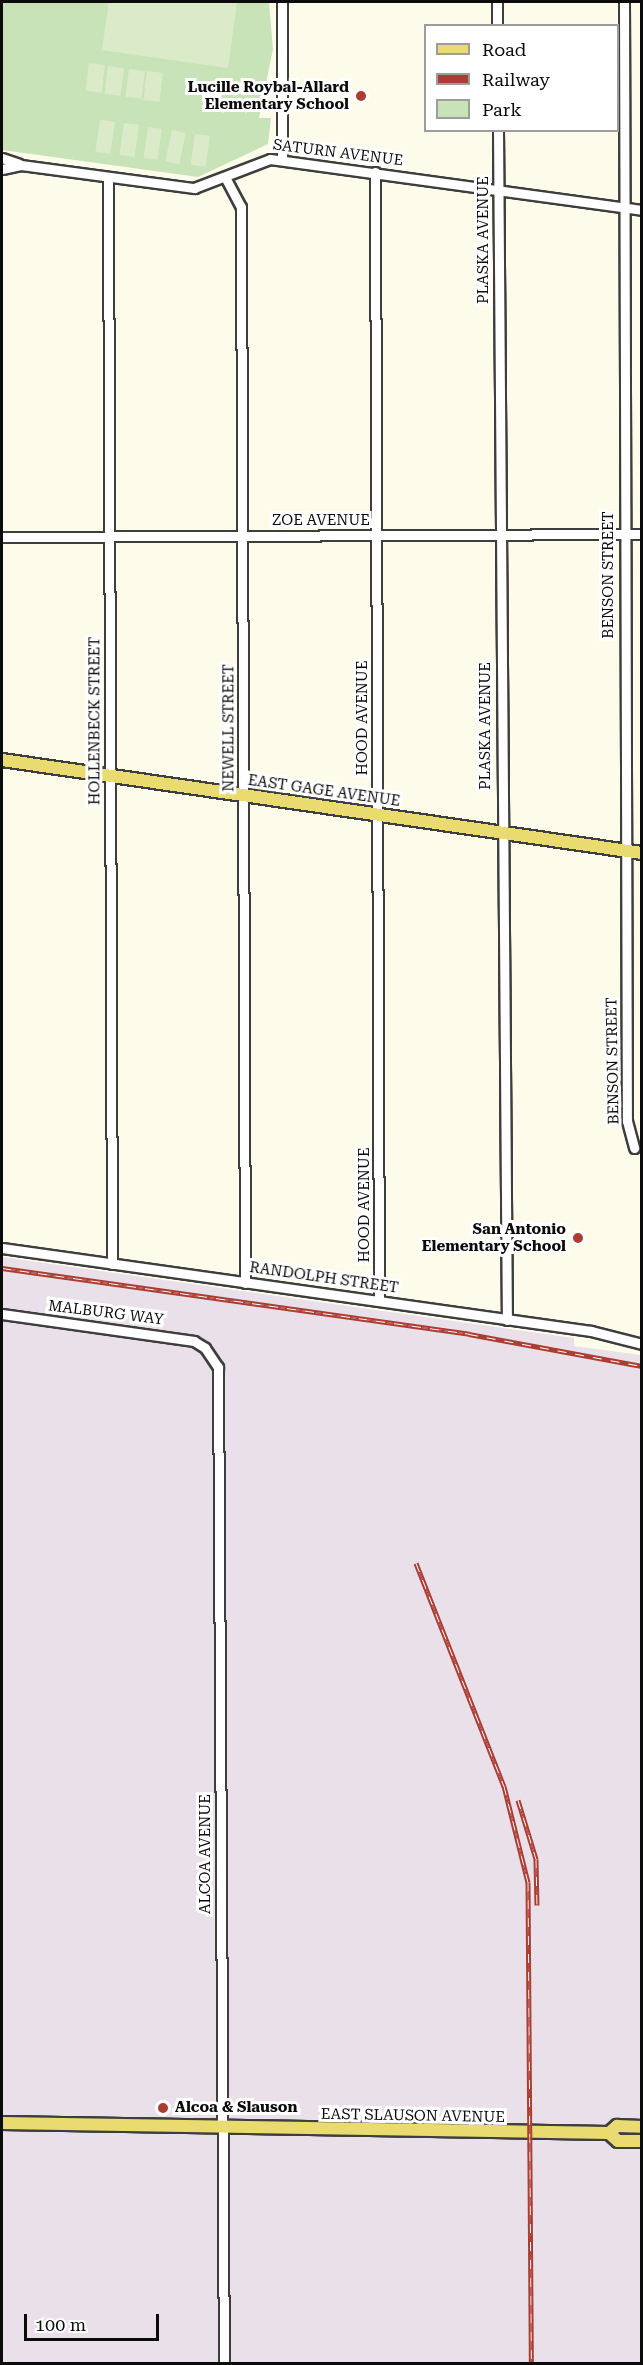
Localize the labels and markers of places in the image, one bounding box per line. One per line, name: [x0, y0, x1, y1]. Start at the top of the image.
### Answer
place label: Lucille Roybal-Allard Elementary School: [188, 78, 349, 113]
marker: Lucille Roybal-Allard Elementary School: [354, 89, 368, 103]
place label: San Antonio Elementary School: [422, 1220, 566, 1255]
marker: San Antonio Elementary School: [571, 1231, 585, 1245]
place label: Alcoa & Slauson: [175, 2099, 298, 2117]
marker: Alcoa & Slauson: [156, 2101, 170, 2115]

